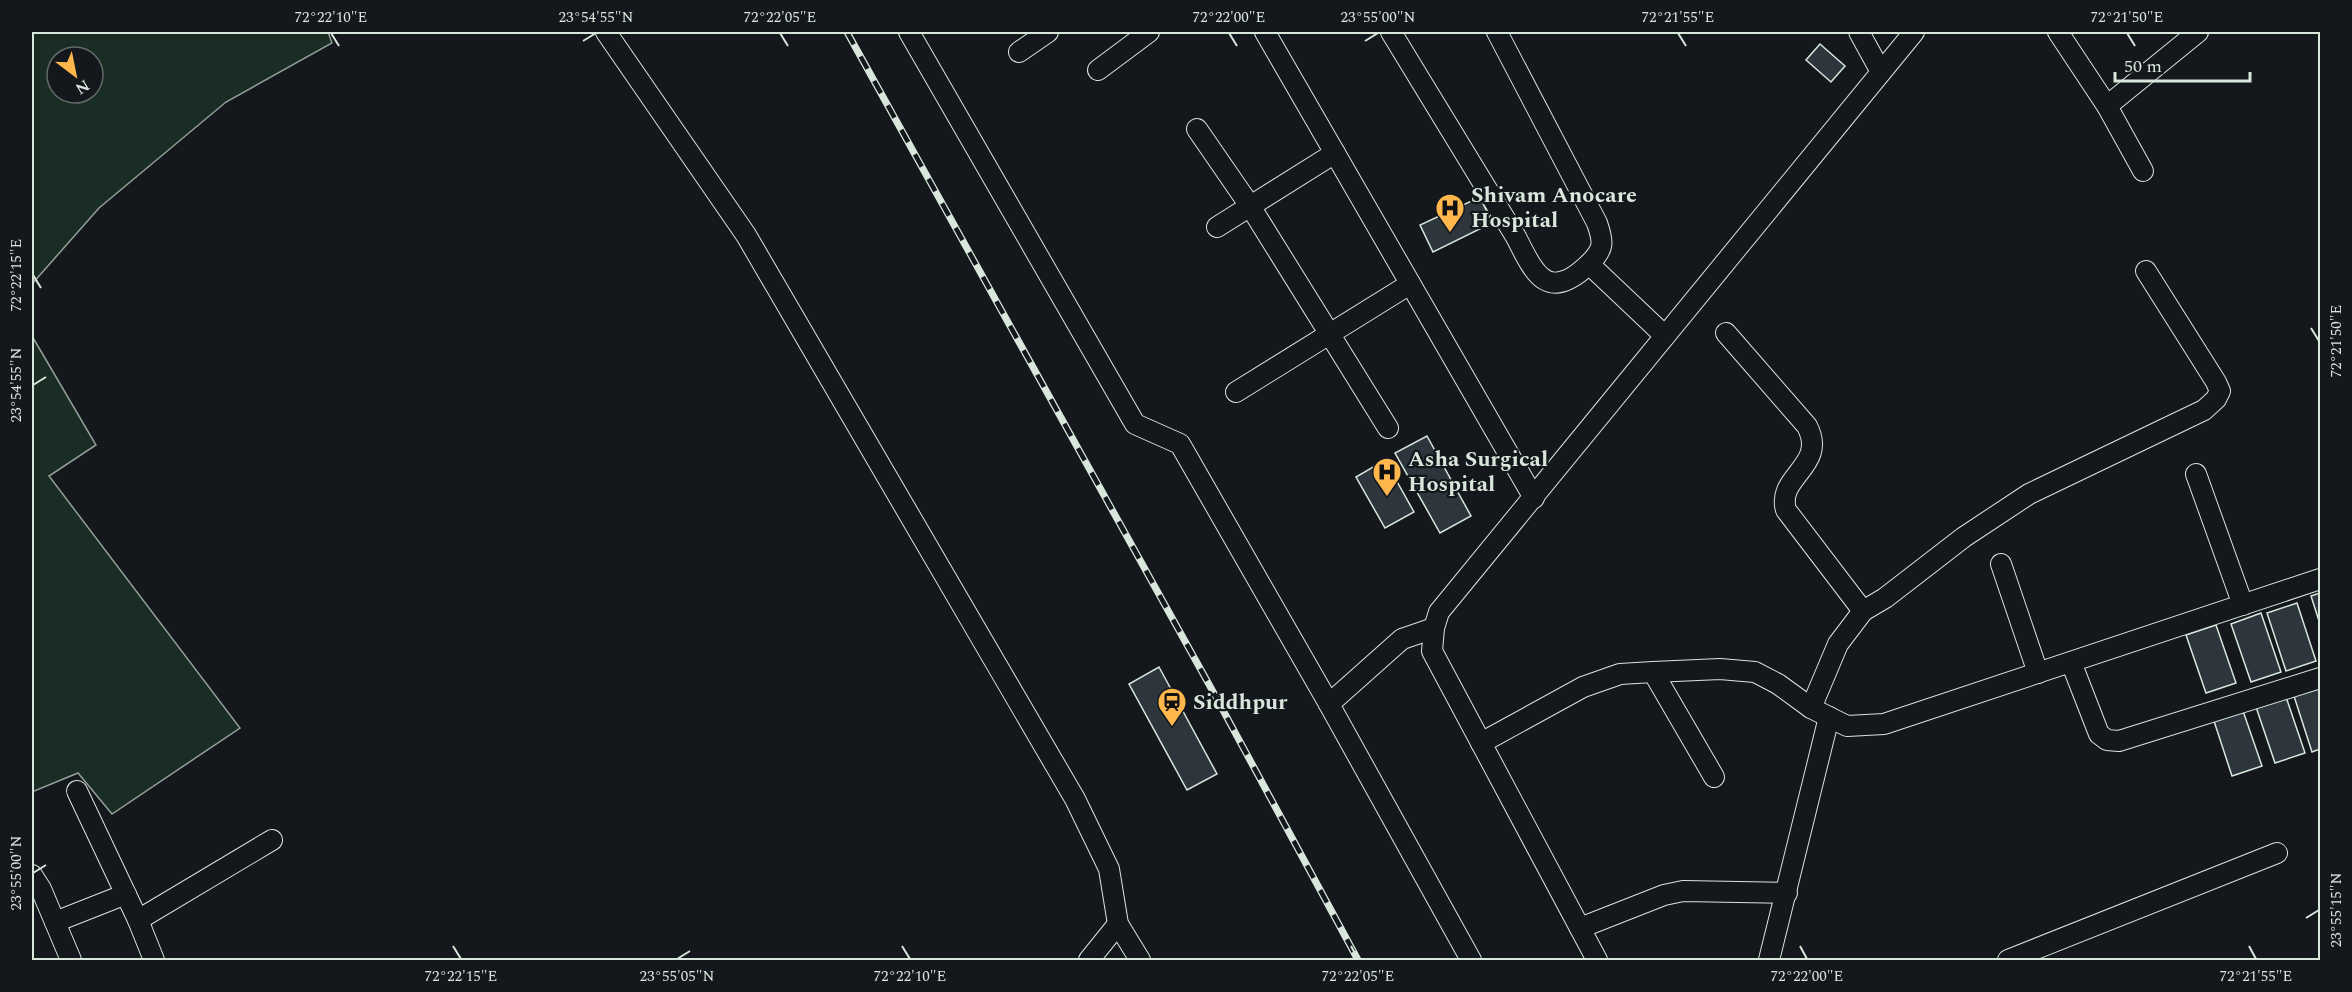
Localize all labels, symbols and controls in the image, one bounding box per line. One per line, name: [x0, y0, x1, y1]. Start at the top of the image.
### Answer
text: 72°22'10"E: [295, 6, 367, 29]
text: 23°54'55"N: [559, 6, 634, 29]
text: 72°22'05"E: [744, 6, 816, 29]
text: 72°22'00"E: [1193, 6, 1265, 29]
text: 23°55'00"N: [1341, 6, 1416, 29]
text: 72°21'55"E: [1642, 6, 1714, 29]
text: 72°21'50"E: [2091, 6, 2163, 29]
north arrow: [45, 45, 105, 105]
scale bar: [2115, 45, 2250, 83]
text: 50 m: [2124, 53, 2162, 80]
text: N: [71, 73, 94, 101]
place label: Shivam Anocare Hospital: [1471, 179, 1637, 237]
hospital icon: Shivam Anocare Hospital: [1434, 192, 1466, 234]
text: 72°22'15"E: [5, 239, 28, 311]
text: 72°21'50"E: [2325, 305, 2348, 377]
text: 23°54'55"N: [5, 347, 28, 423]
place label: Asha Surgical Hospital: [1408, 443, 1548, 501]
hospital icon: Asha Surgical Hospital: [1371, 456, 1403, 498]
station icon: Siddhpur: [1156, 686, 1188, 728]
place label: Siddhpur: [1193, 686, 1288, 719]
text: 23°55'00"N: [5, 835, 28, 911]
text: 23°55'15"N: [2325, 872, 2348, 948]
text: 72°22'15"E: [425, 965, 497, 988]
text: 23°55'05"N: [640, 965, 715, 988]
text: 72°22'10"E: [874, 965, 946, 988]
text: 72°22'05"E: [1322, 965, 1394, 988]
text: 72°22'00"E: [1771, 965, 1843, 988]
text: 72°21'55"E: [2220, 965, 2292, 988]

